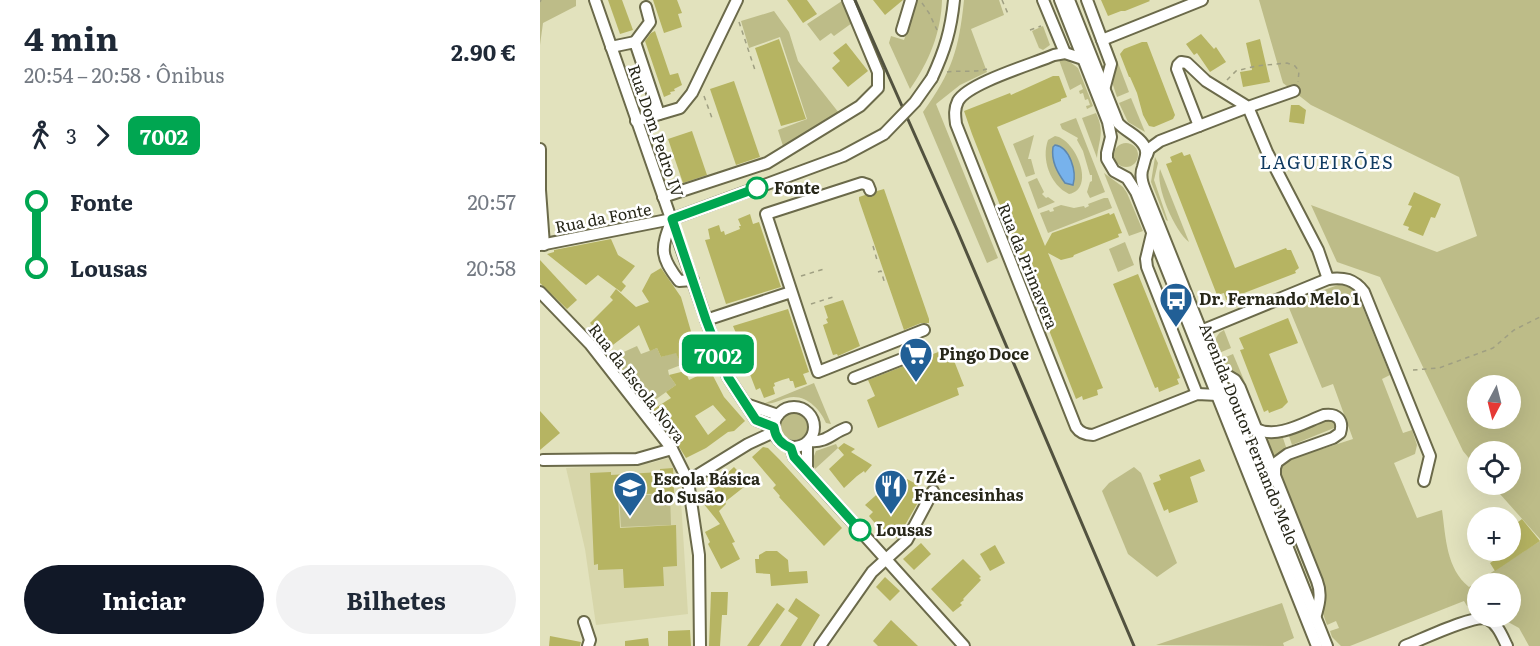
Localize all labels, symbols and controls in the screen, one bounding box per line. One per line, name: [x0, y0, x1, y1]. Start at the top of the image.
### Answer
text: 4 min: [24, 12, 118, 61]
text: 2.90 €: [451, 35, 516, 68]
text: 20:54 – 20:58 · Ônibus: [24, 59, 224, 89]
street label: Rua Dom Pedro IV: [623, 61, 691, 200]
icon: walk: [24, 119, 57, 152]
icon: forward: [86, 119, 119, 152]
text: 3: [66, 120, 77, 150]
text: 7002: [140, 120, 188, 151]
district label: LAGUEIRÕES: [1260, 148, 1394, 175]
place label: Fonte: [774, 175, 820, 199]
marker: Fonte: [746, 177, 768, 199]
text: Fonte: [70, 185, 133, 218]
text: 20:57: [467, 186, 516, 216]
street label: Rua da Fonte: [553, 196, 653, 238]
street label: Rua da Primavera: [993, 199, 1065, 333]
text: Lousas: [70, 251, 147, 284]
text: 20:58: [466, 252, 516, 282]
bus stop icon: Dr. Fernando Melo 1: [1158, 281, 1194, 328]
place label: Dr. Fernando Melo 1: [1199, 286, 1360, 310]
street label: Rua da Escola Nova: [583, 318, 692, 447]
street label: Avenida Doutor Fernando Melo: [1194, 319, 1306, 548]
line badge: 7002: [676, 334, 760, 374]
supermarket icon: Pingo Doce: [898, 336, 934, 383]
text: 7002: [694, 339, 742, 370]
place label: Pingo Doce: [939, 341, 1029, 365]
north arrow: [1467, 375, 1521, 429]
map controls: [1467, 375, 1521, 627]
button: locate: [1467, 441, 1521, 495]
place label: 7 Zé - Francesinhas: [914, 464, 1023, 506]
place label: Escola Básica do Susão: [653, 466, 761, 508]
restaurant icon: 7 Zé - Francesinhas: [873, 468, 909, 515]
school or university icon: Escola Básica do Susão: [612, 470, 648, 517]
button: +: [1467, 507, 1521, 561]
place label: Lousas: [876, 517, 932, 541]
marker: Lousas: [849, 519, 871, 541]
button: Iniciar: [24, 565, 264, 634]
button: Bilhetes: [276, 565, 516, 634]
button: −: [1467, 573, 1521, 627]

